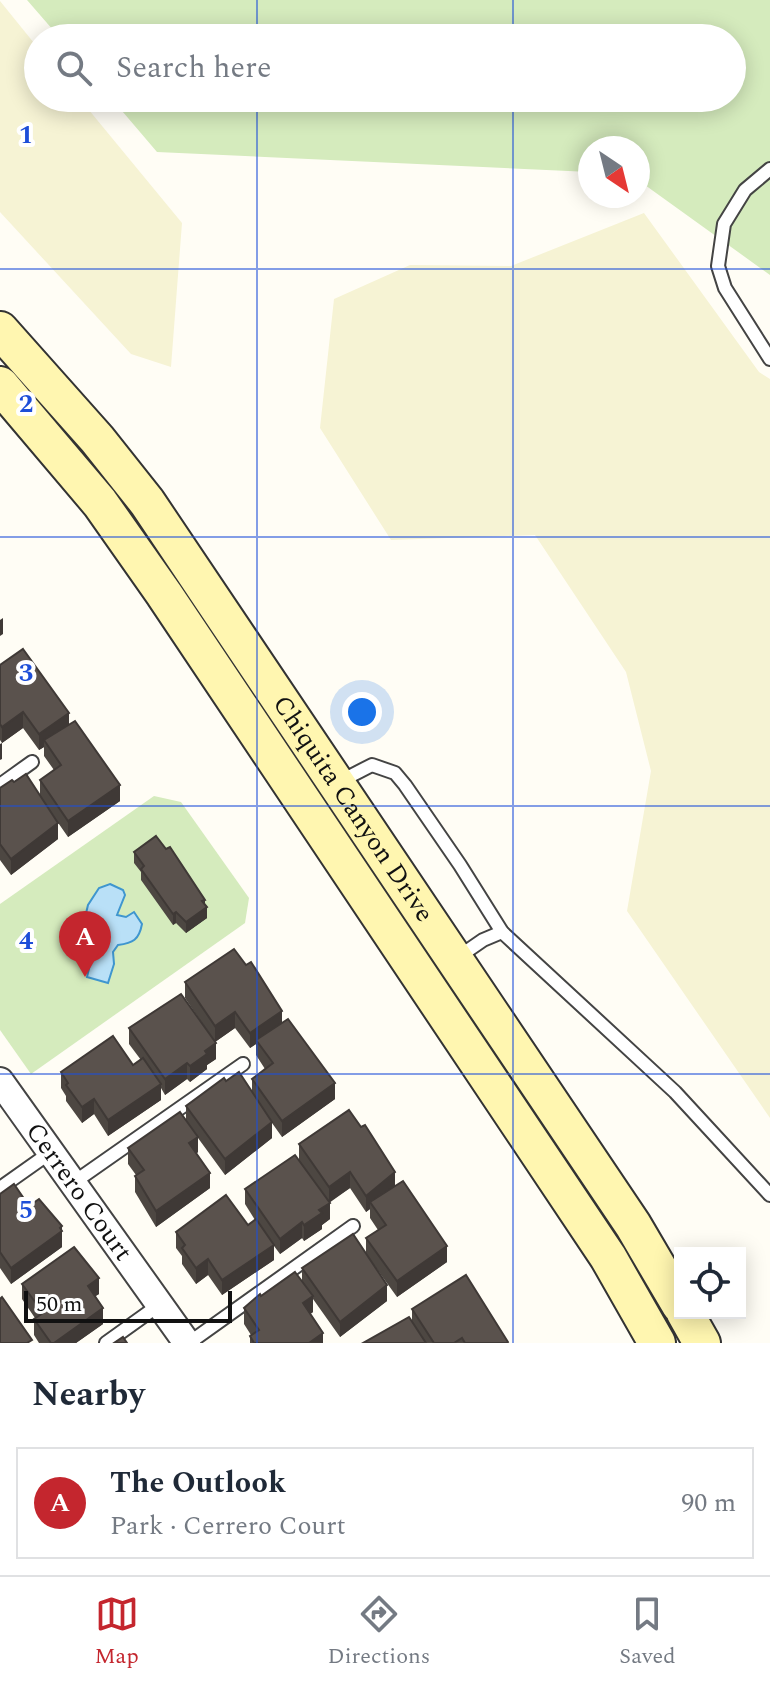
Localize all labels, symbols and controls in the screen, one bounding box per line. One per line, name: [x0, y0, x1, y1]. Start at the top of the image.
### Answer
search box: [24, 24, 746, 112]
text: Search here: [116, 45, 272, 91]
icon: search: [52, 46, 96, 90]
text: 1: [19, 115, 33, 155]
north arrow: [578, 136, 650, 208]
text: 2: [19, 384, 33, 424]
text: 3: [19, 653, 33, 693]
street label: Chiquita Canyon Drive: [262, 687, 444, 930]
your location: [342, 692, 382, 732]
pin: A: [59, 911, 111, 977]
text: 4: [19, 921, 34, 961]
street label: Cerrero Court: [15, 1114, 143, 1270]
text: 5: [19, 1190, 33, 1230]
map controls: [674, 1247, 746, 1319]
button: locate: [674, 1247, 746, 1319]
scale bar: [24, 1287, 232, 1323]
text: 50 m: [36, 1288, 82, 1321]
text: Nearby: [32, 1369, 145, 1421]
text: The Outlook: [110, 1460, 286, 1506]
text: A: [50, 1483, 70, 1523]
text: 90 m: [681, 1483, 736, 1523]
text: Park · Cerrero Court: [110, 1506, 346, 1546]
tab: Map: [94, 1592, 139, 1673]
tab: Directions: [328, 1592, 430, 1673]
tab: Saved: [619, 1592, 676, 1673]

